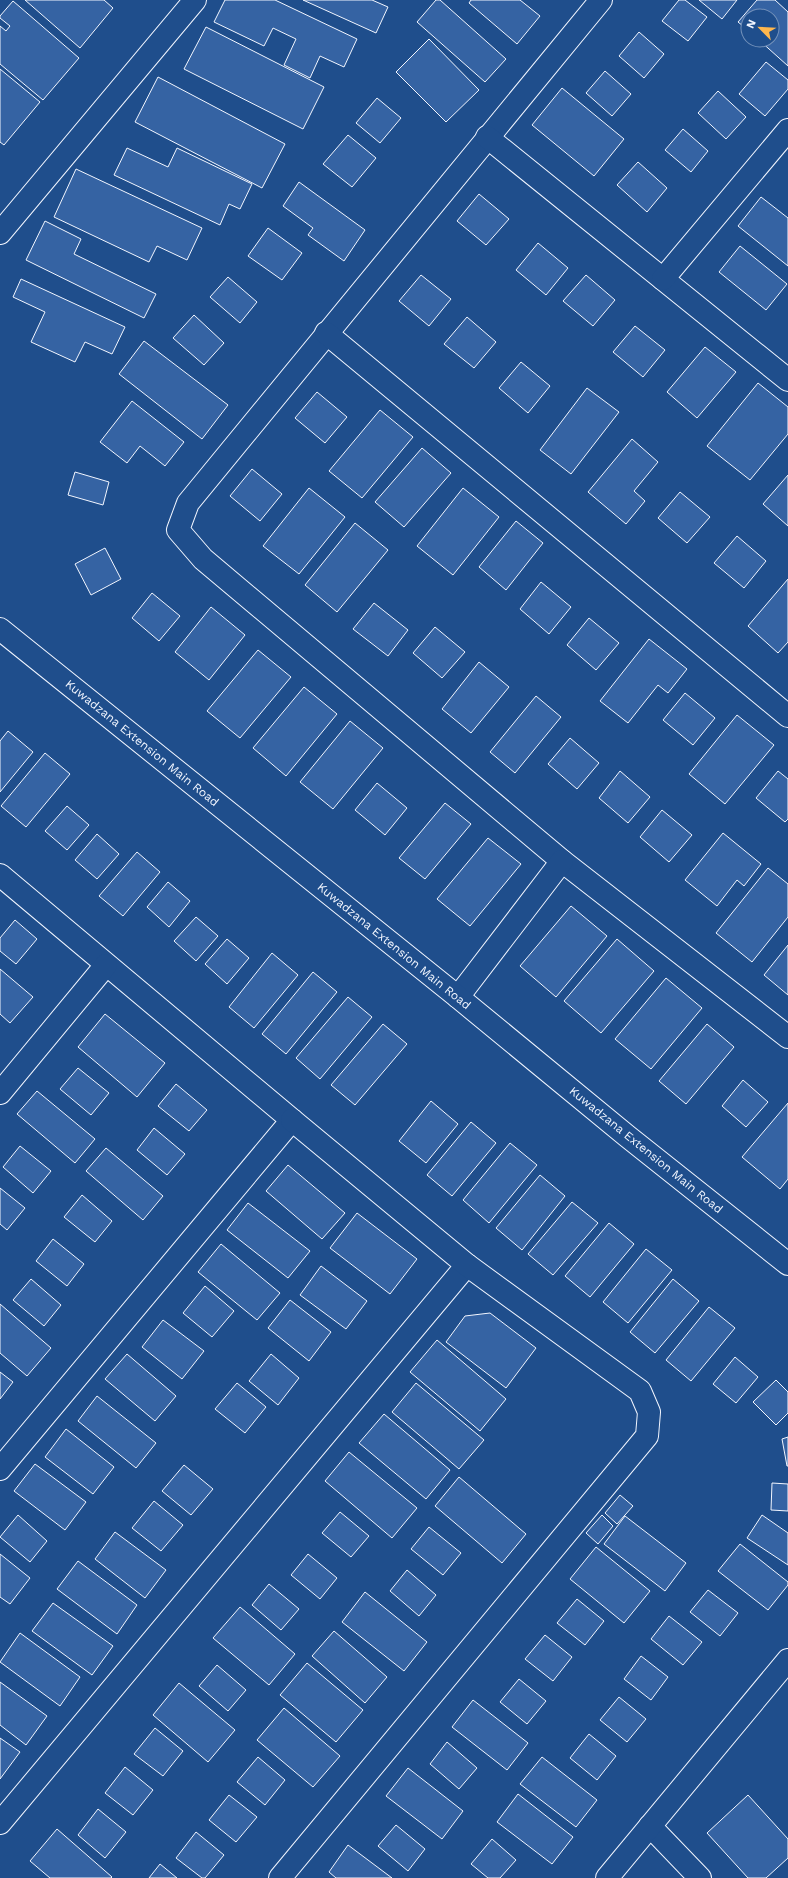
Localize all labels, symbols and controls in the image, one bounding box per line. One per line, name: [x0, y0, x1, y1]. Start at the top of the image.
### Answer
north arrow: [740, 8, 780, 48]
text: N: [744, 18, 759, 31]
street label: Kuwadzana Extension Main Road: [63, 677, 221, 809]
street label: Kuwadzana Extension Main Road: [315, 880, 473, 1012]
street label: Kuwadzana Extension Main Road: [567, 1084, 725, 1216]

